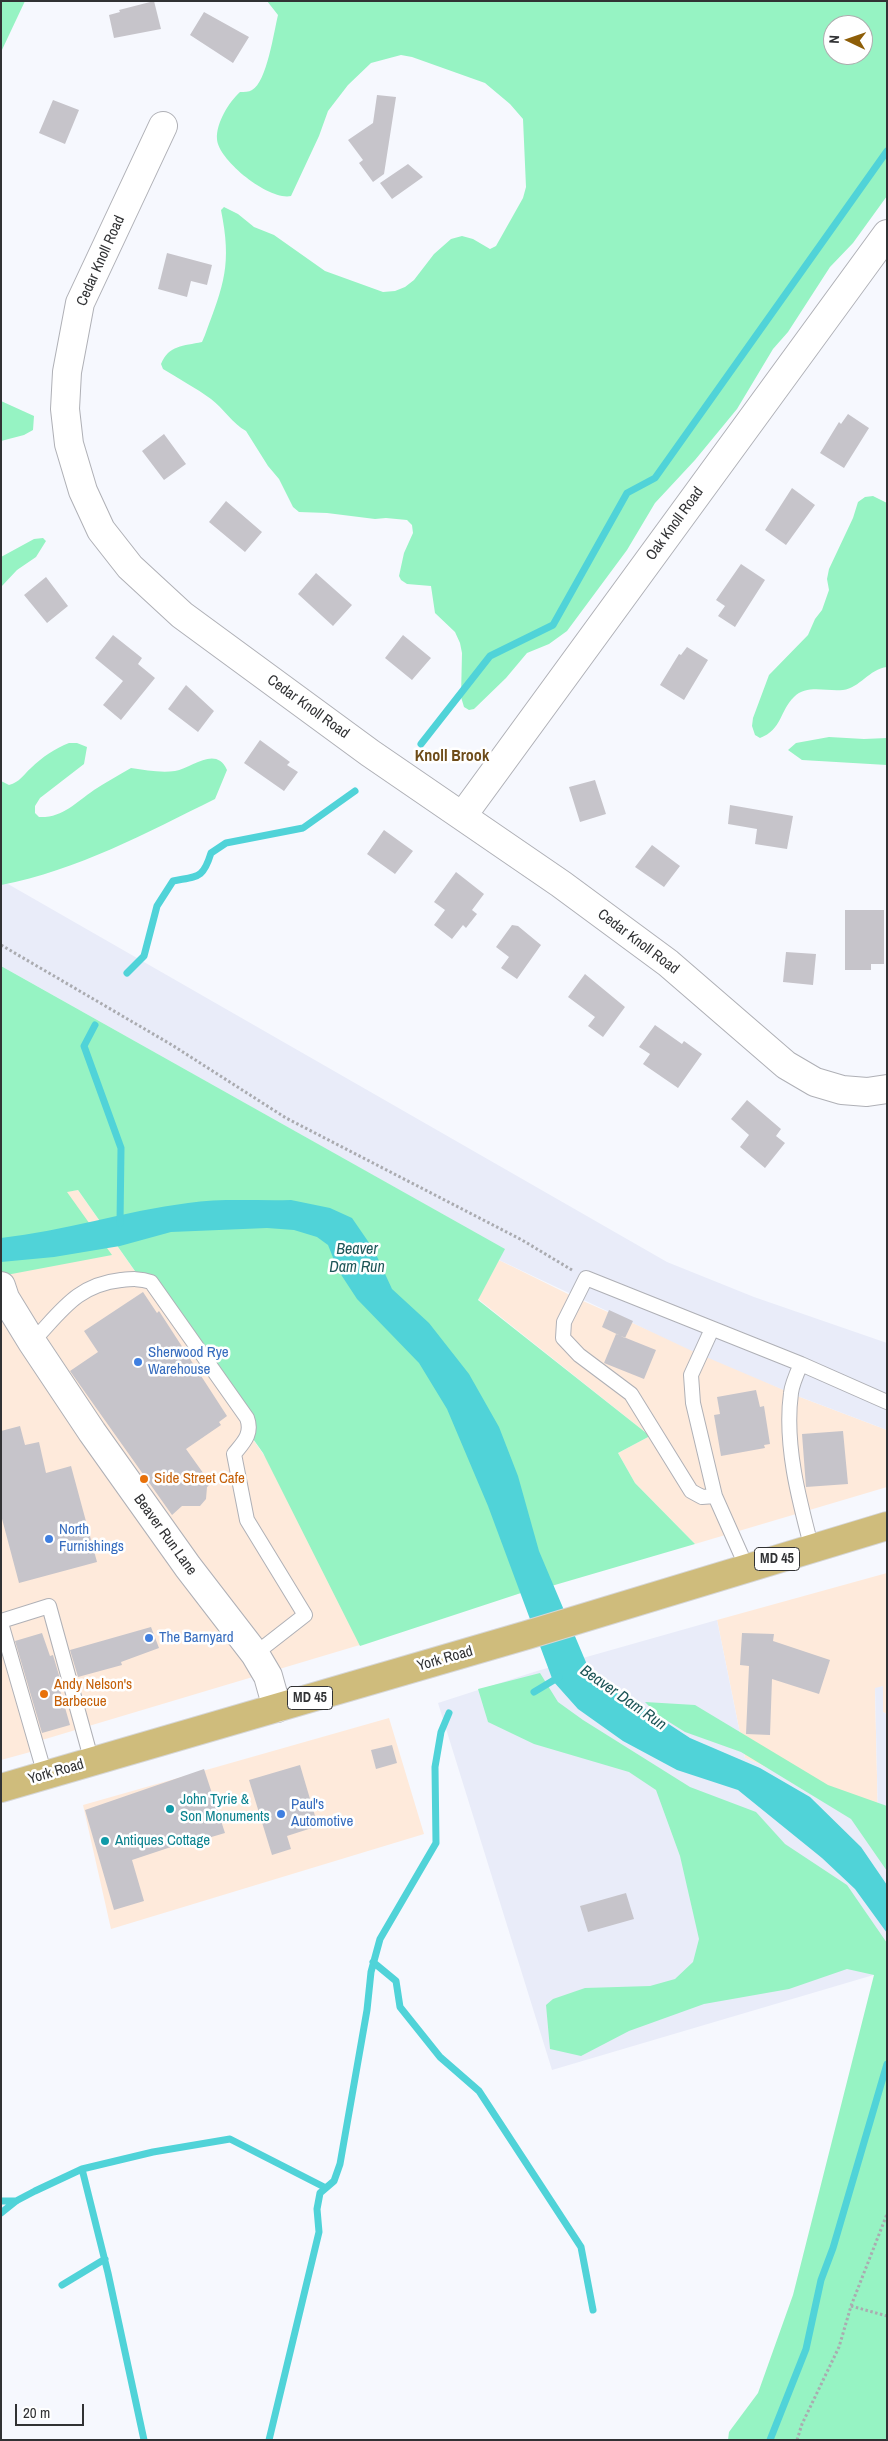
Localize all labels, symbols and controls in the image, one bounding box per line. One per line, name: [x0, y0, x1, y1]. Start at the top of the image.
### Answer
north arrow: [823, 15, 873, 65]
text: N: [825, 35, 843, 44]
street label: Cedar Knoll Road: [73, 213, 129, 309]
street label: Oak Knoll Road: [642, 484, 708, 564]
street label: Cedar Knoll Road: [263, 671, 353, 743]
district label: Knoll Brook: [415, 747, 489, 767]
street label: Cedar Knoll Road: [594, 906, 682, 978]
water label: Beaver Dam Run: [329, 1240, 385, 1278]
place label: Sherwood Rye Warehouse: [148, 1344, 229, 1379]
marker: Sherwood Rye Warehouse: [132, 1356, 144, 1368]
place label: Side Street Cafe: [154, 1470, 245, 1488]
marker: Side Street Cafe: [138, 1473, 150, 1485]
street label: Beaver Run Lane: [130, 1491, 200, 1579]
place label: North Furnishings: [59, 1521, 124, 1556]
marker: North Furnishings: [43, 1533, 55, 1545]
road number: MD 45: [754, 1548, 800, 1570]
place label: The Barnyard: [159, 1629, 234, 1647]
marker: The Barnyard: [143, 1632, 155, 1644]
street label: York Road: [415, 1642, 475, 1676]
water label: Beaver Dam Run: [576, 1661, 670, 1735]
place label: Andy Nelson's Barbecue: [54, 1676, 132, 1711]
road number: MD 45: [288, 1686, 332, 1710]
marker: Andy Nelson's Barbecue: [38, 1688, 50, 1700]
street label: York Road: [26, 1755, 86, 1789]
place label: John Tyrie & Son Monuments: [180, 1791, 270, 1826]
place label: Paul's Automotive: [291, 1796, 353, 1831]
marker: John Tyrie & Son Monuments: [164, 1803, 176, 1815]
marker: Paul's Automotive: [275, 1808, 287, 1820]
place label: Antiques Cottage: [115, 1832, 210, 1850]
marker: Antiques Cottage: [99, 1835, 111, 1847]
scale bar: [18, 2394, 86, 2426]
text: 20 m: [23, 2402, 50, 2423]

